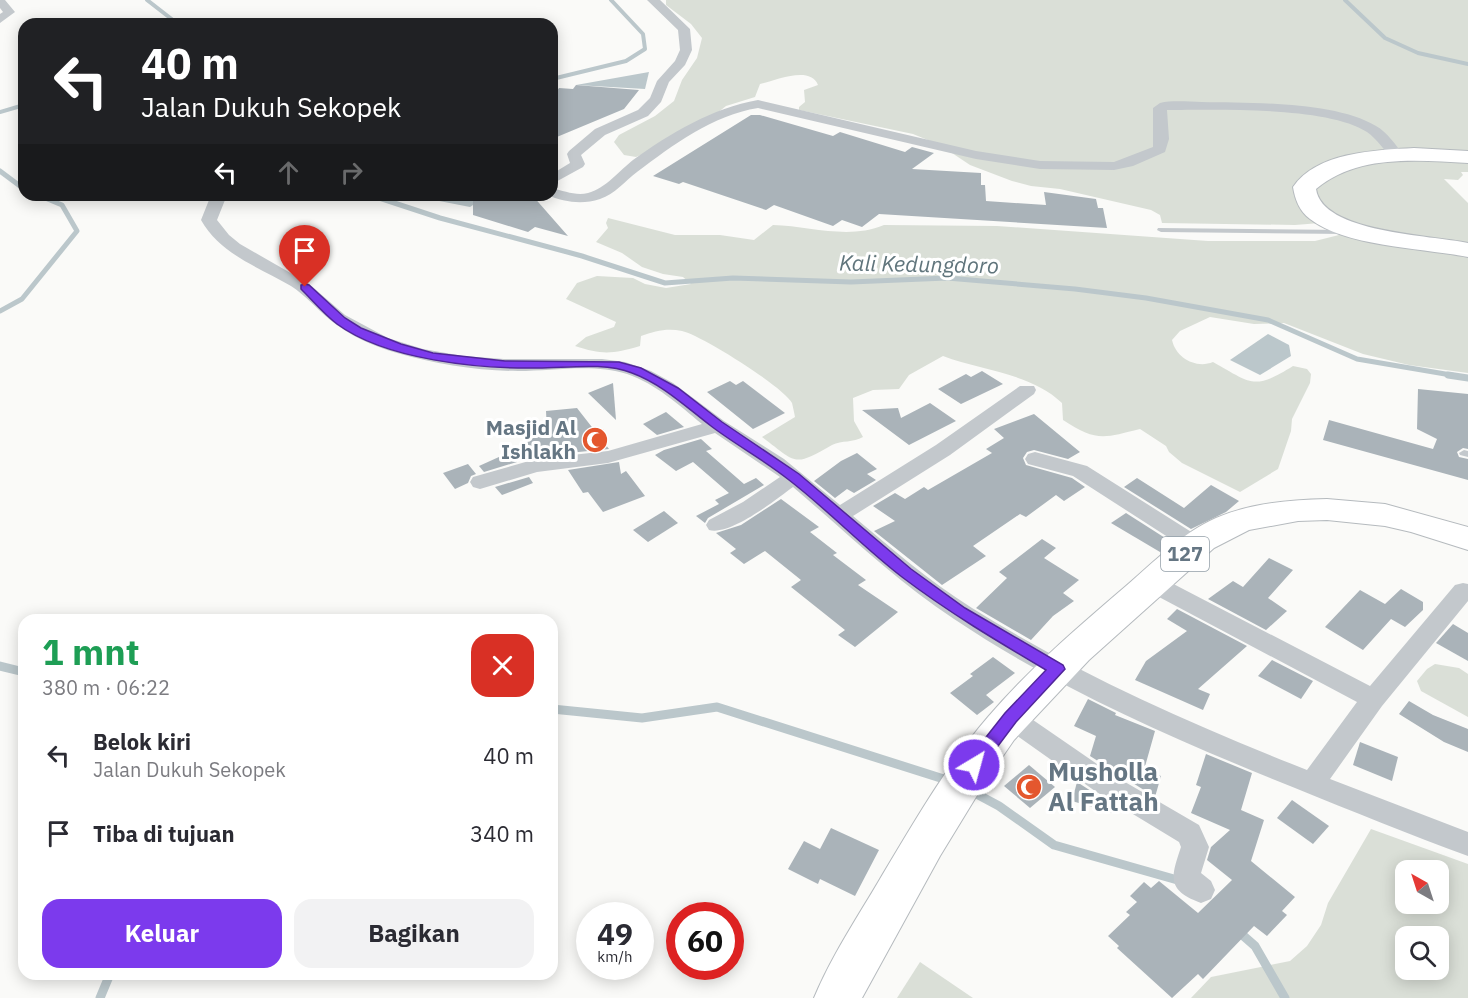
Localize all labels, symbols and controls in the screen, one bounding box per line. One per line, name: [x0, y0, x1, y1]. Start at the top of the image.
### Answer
text: 40 m: [141, 36, 239, 91]
icon: left: [42, 42, 120, 120]
text: Jalan Dukuh Sekopek: [141, 89, 401, 124]
icon: left: [209, 156, 242, 189]
icon: ahead: [272, 156, 305, 189]
icon: right: [335, 156, 368, 189]
pin: [279, 225, 330, 287]
icon: arrive: [288, 234, 321, 267]
water label: Kali Kedungdoro: [839, 248, 999, 279]
place label: Masjid Al Ishlakh: [486, 413, 576, 465]
mosque icon: Masjid Al Ishlakh: [580, 425, 610, 455]
road number: 127: [1161, 537, 1209, 571]
text: 1 mnt: [42, 628, 140, 675]
button: close: [471, 634, 534, 697]
text: 380 m · 06:22: [42, 674, 170, 701]
text: Belok kiri: [93, 727, 191, 756]
position arrow: [942, 733, 1006, 797]
icon: left: [42, 739, 75, 772]
text: 40 m: [483, 741, 534, 770]
place label: Musholla Al Fattah: [1048, 754, 1159, 818]
text: Jalan Dukuh Sekopek: [93, 756, 286, 783]
mosque icon: Musholla Al Fattah: [1014, 772, 1044, 802]
icon: arrive: [42, 817, 75, 850]
text: Tiba di tujuan: [93, 819, 235, 848]
text: 340 m: [470, 819, 534, 848]
north arrow: [1395, 860, 1449, 914]
map controls: [1395, 860, 1449, 980]
button: Keluar: [42, 899, 282, 968]
button: Bagikan: [294, 899, 534, 968]
speed limit sign: 60: [666, 902, 744, 980]
text: 49: [597, 914, 633, 953]
button: search: [1395, 926, 1449, 980]
text: km/h: [597, 947, 633, 966]

